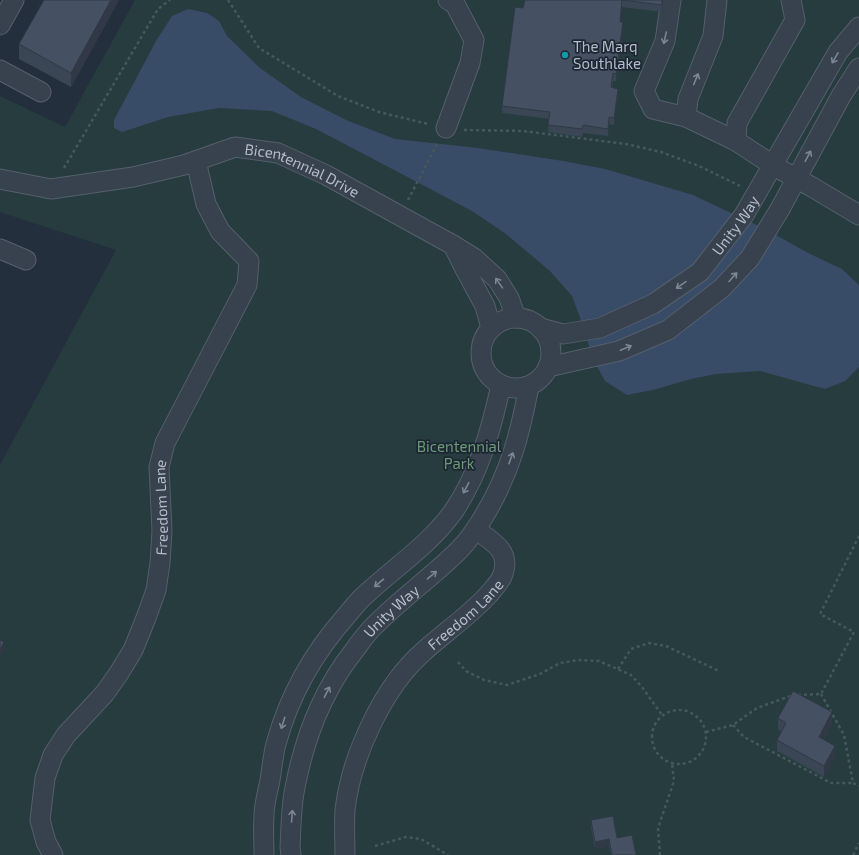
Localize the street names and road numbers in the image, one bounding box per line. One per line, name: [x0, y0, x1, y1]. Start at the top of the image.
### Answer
street label: Bicentennial Drive: [244, 139, 363, 201]
street label: Unity Way: [708, 192, 762, 258]
street label: Freedom Lane: [150, 457, 171, 556]
street label: Freedom Lane: [424, 576, 507, 653]
street label: Unity Way: [359, 581, 423, 640]

